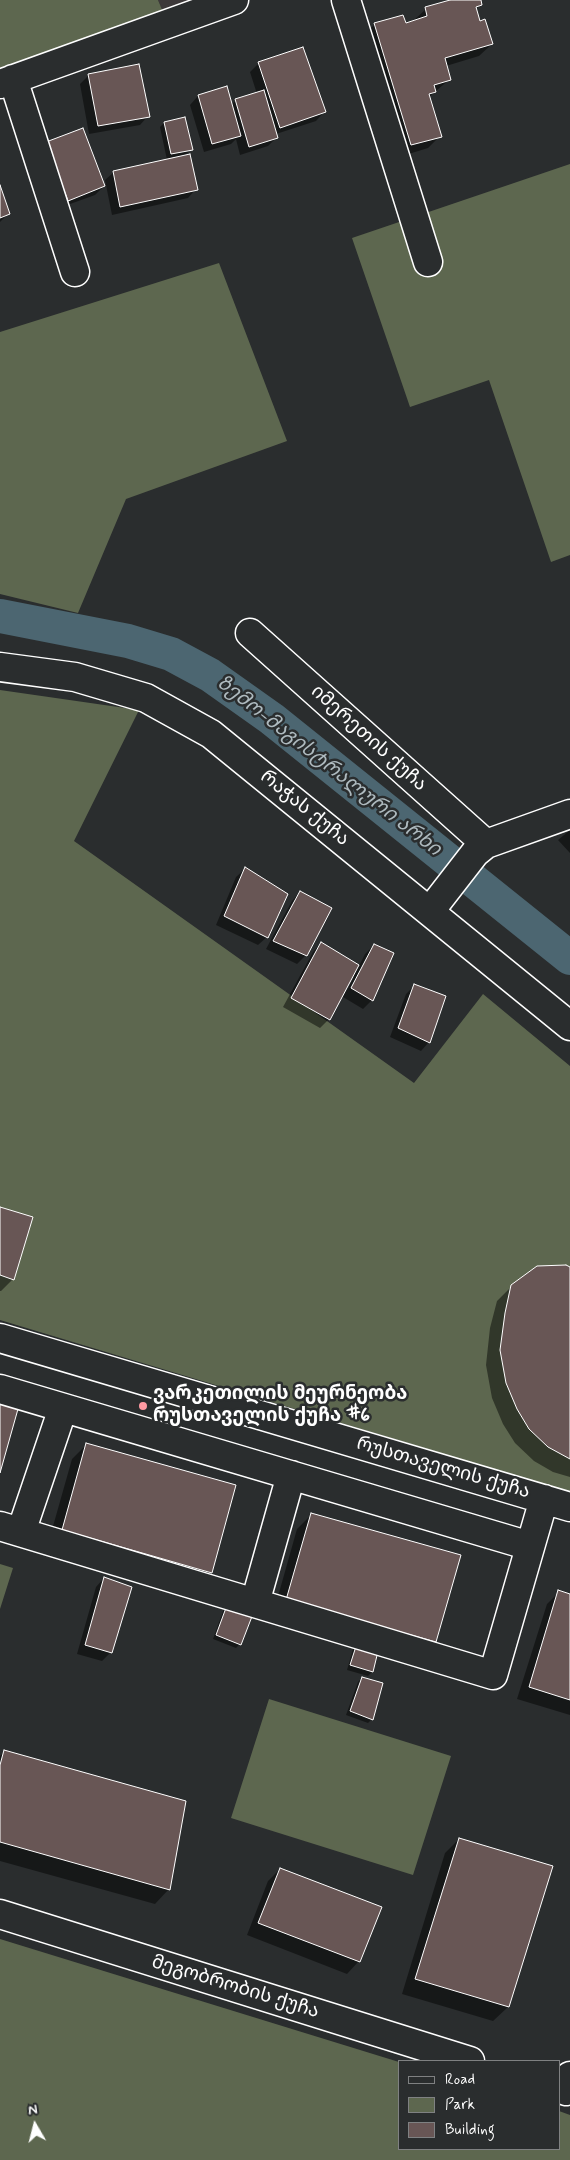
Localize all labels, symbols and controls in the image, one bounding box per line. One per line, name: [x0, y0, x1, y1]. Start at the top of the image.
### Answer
water label: ზემო-მაგისტრალური არხი: [211, 672, 445, 862]
street label: იმერეთის ქუჩა: [305, 681, 431, 797]
street label: რაჭას ქუჩა: [255, 766, 353, 852]
place label: ვარკეთილის მეურნეობა რუსთაველის ქუჩა #6: [153, 1384, 407, 1428]
marker: ვარკეთილის მეურნეობა რუსთაველის ქუჩა #6: [137, 1400, 149, 1412]
street label: რუსთაველის ქუჩა: [354, 1433, 532, 1505]
street label: მეგობრობის ქუჩა: [148, 1952, 322, 2024]
legend: [398, 2060, 560, 2150]
text: Road: [445, 2070, 475, 2090]
text: Park: [445, 2095, 475, 2115]
north arrow: [10, 2100, 60, 2150]
text: N: [27, 2101, 39, 2120]
text: Building: [445, 2120, 495, 2140]

